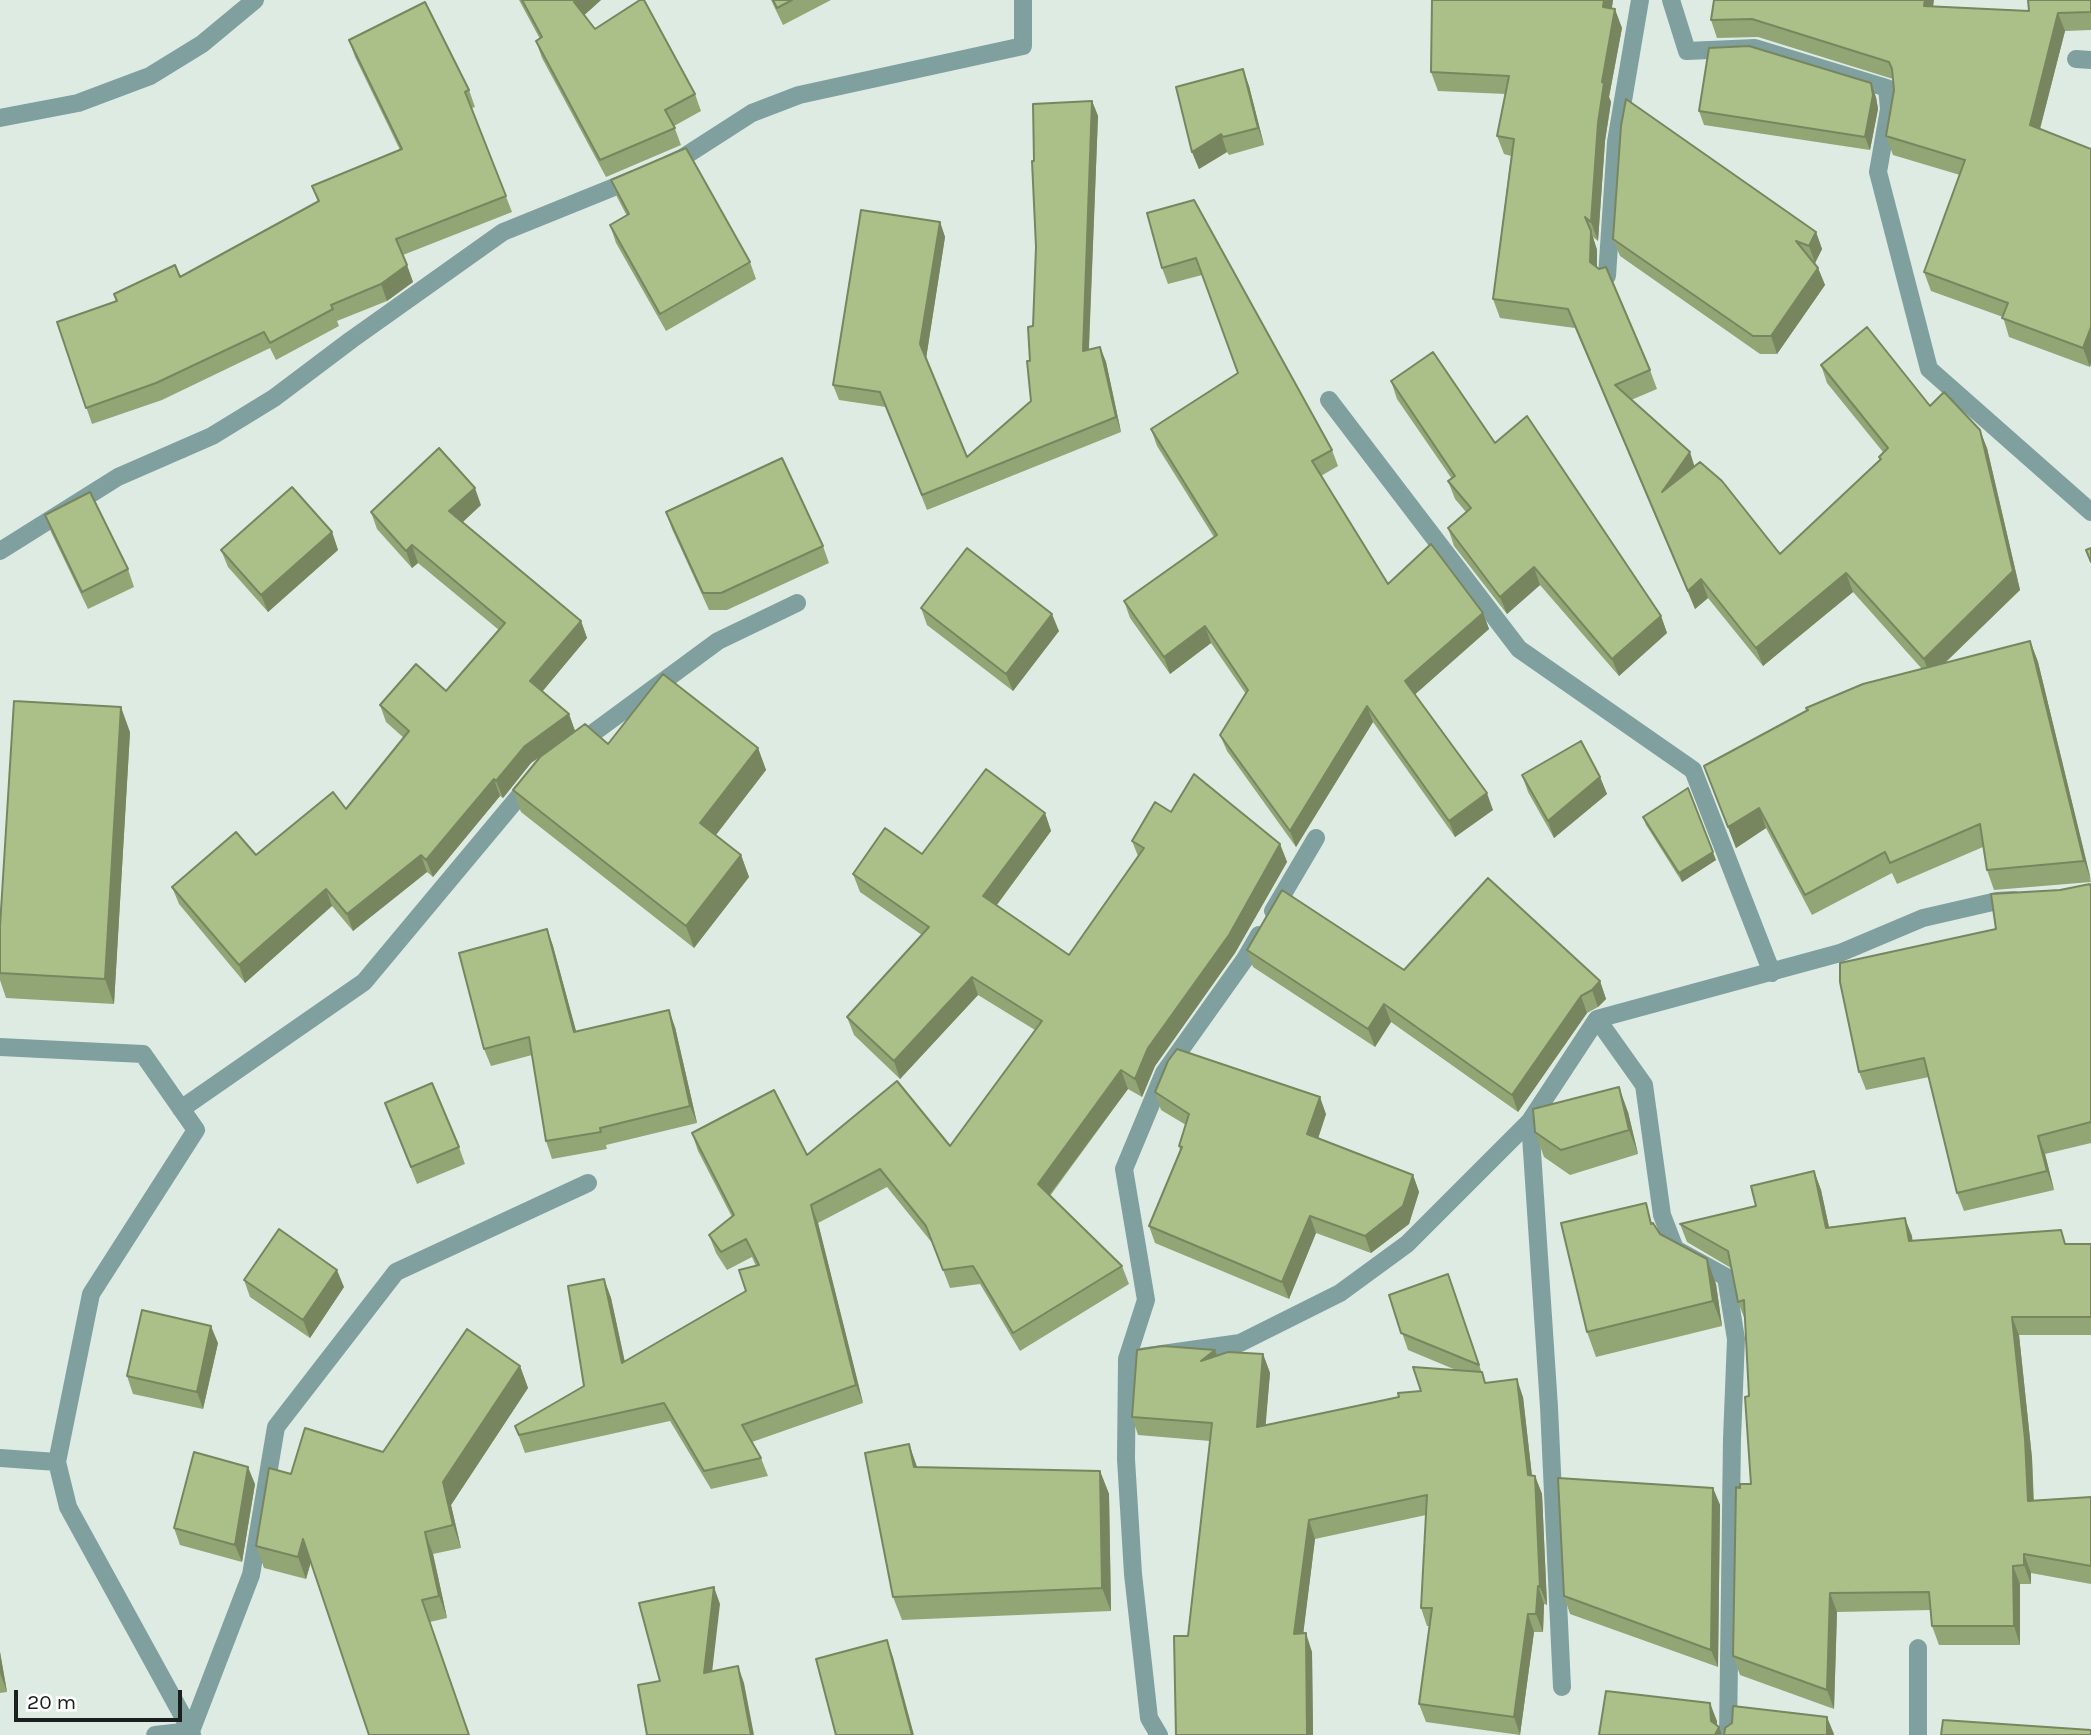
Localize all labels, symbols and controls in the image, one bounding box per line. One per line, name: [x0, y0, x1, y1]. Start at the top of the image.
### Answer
scale bar: [18, 1676, 186, 1720]
text: 20 m: [27, 1690, 76, 1714]

